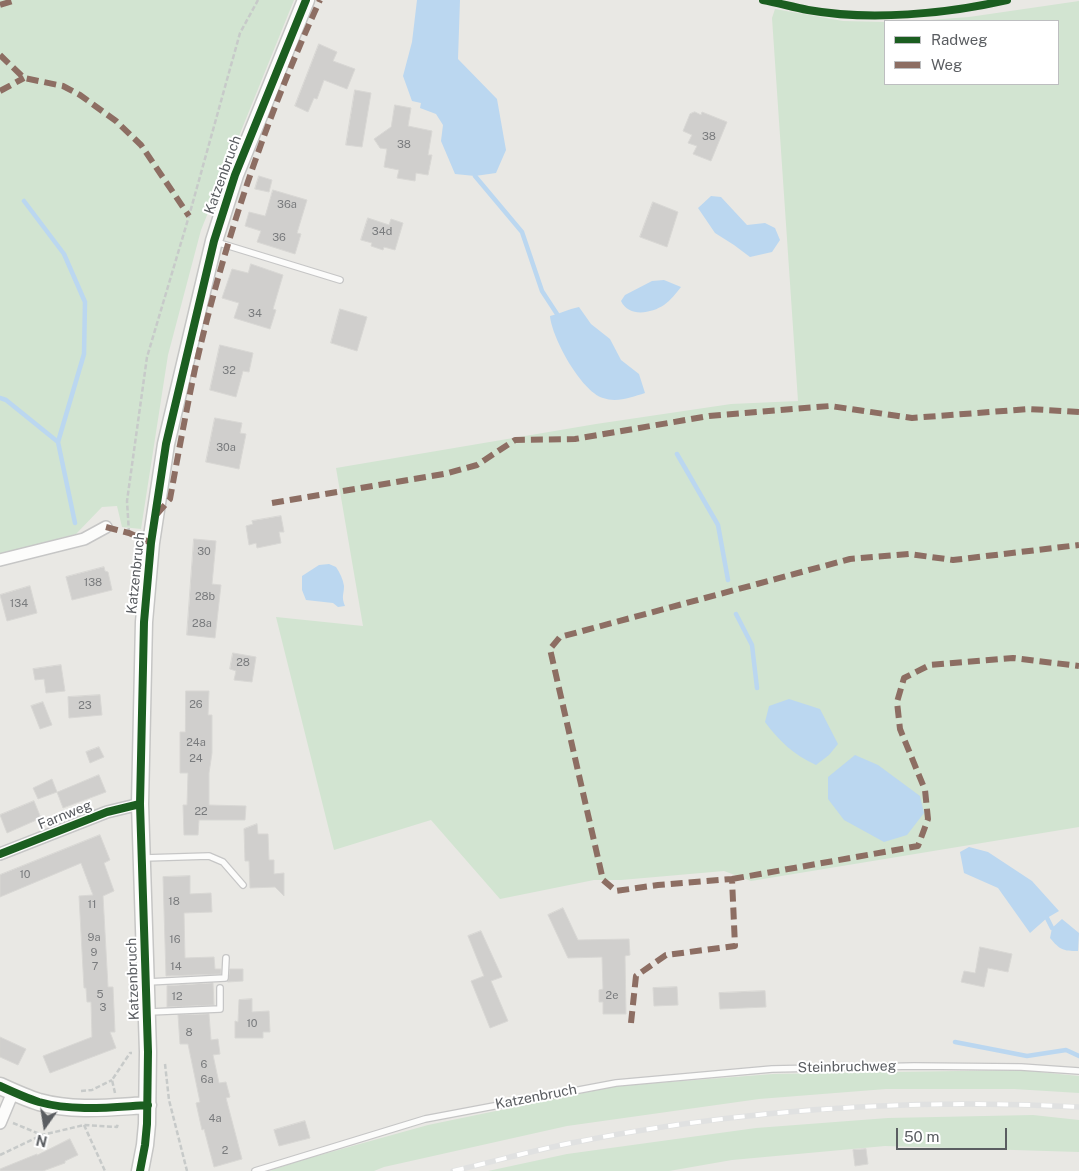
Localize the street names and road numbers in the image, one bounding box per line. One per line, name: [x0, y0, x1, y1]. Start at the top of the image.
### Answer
street label: Katzenbruch: [201, 133, 245, 217]
street label: Katzenbruch: [123, 531, 149, 615]
street label: Farnweg: [36, 797, 94, 833]
street label: Katzenbruch: [123, 937, 143, 1021]
street label: Steinbruchweg: [798, 1058, 896, 1076]
street label: Katzenbruch: [494, 1081, 578, 1113]

